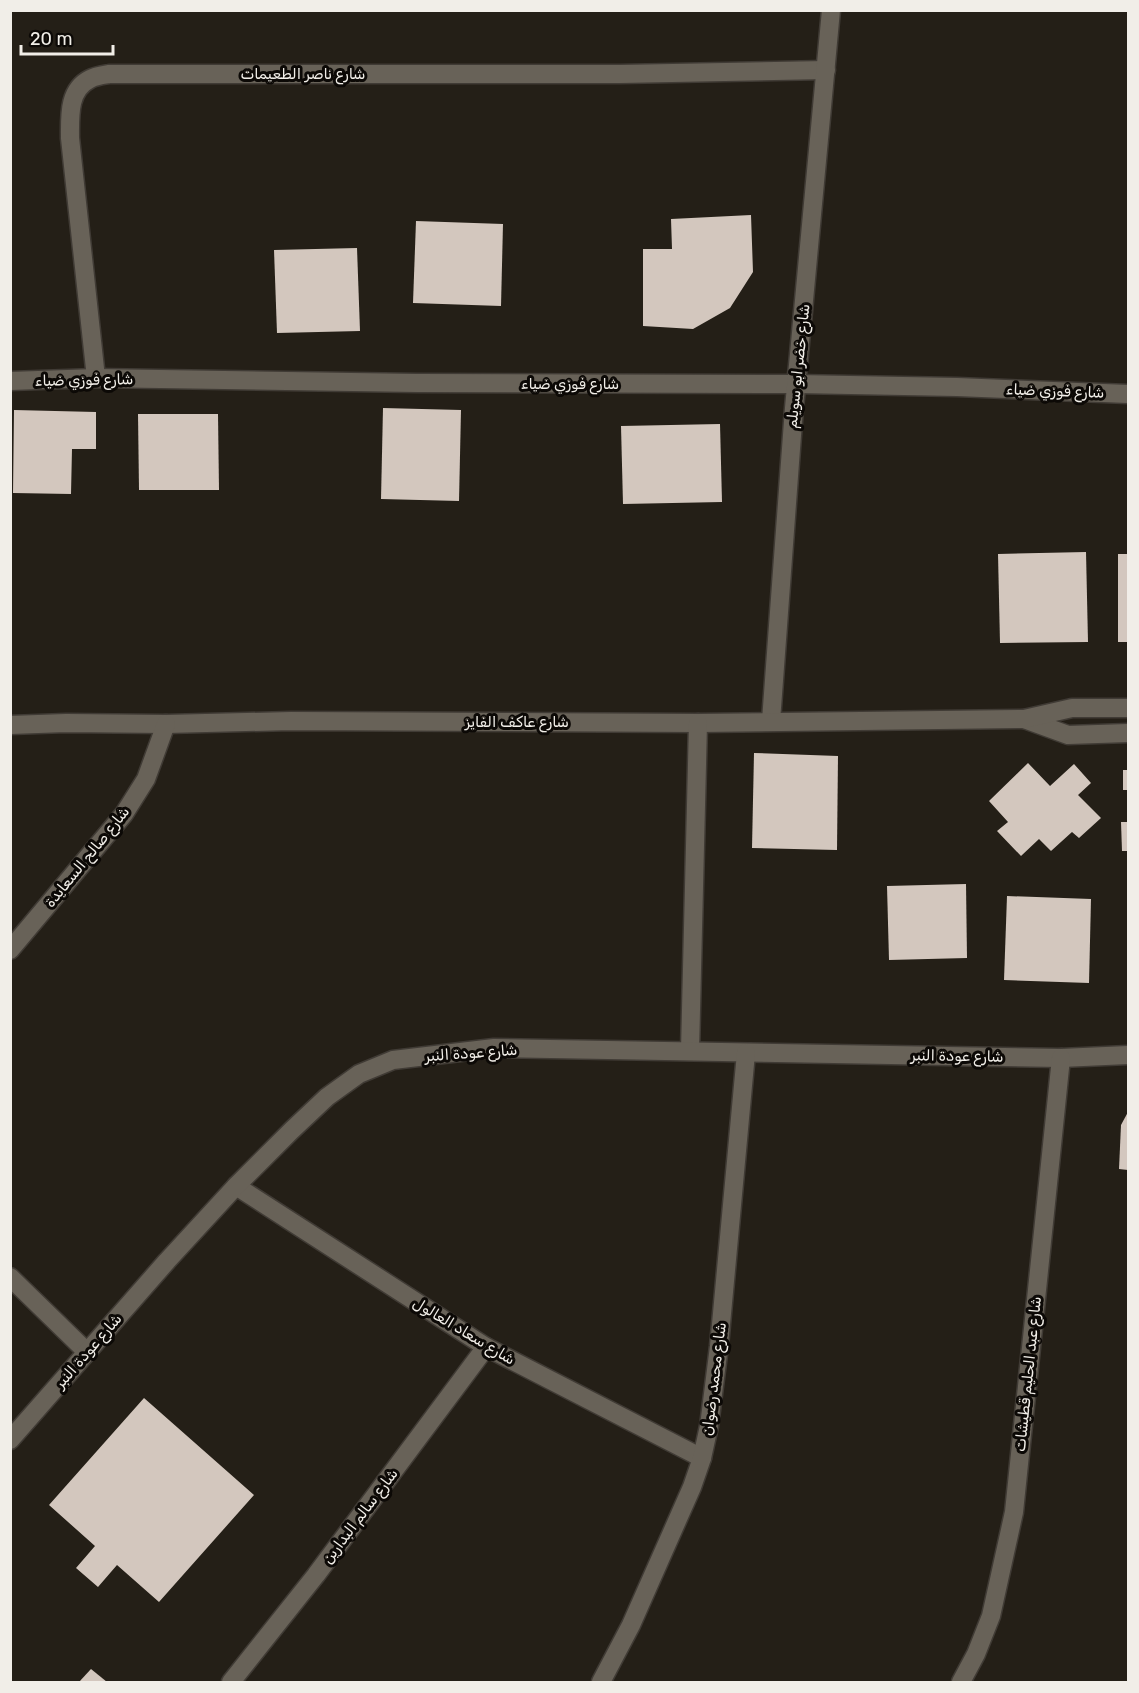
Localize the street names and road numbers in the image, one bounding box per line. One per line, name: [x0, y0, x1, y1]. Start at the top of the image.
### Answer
street label: شارع ناصر الطعيمات: [241, 65, 365, 85]
street label: شارع خضر ابو سويلم: [783, 303, 815, 429]
street label: شارع فوزي ضياء: [35, 370, 133, 392]
street label: شارع فوزي ضياء: [521, 375, 619, 395]
street label: شارع فوزي ضياء: [1005, 380, 1105, 404]
street label: شارع عاكف الفايز: [464, 713, 569, 733]
street label: شارع صالح السعايدة: [41, 803, 135, 912]
street label: شارع عودة النبر: [423, 1041, 518, 1067]
street label: شارع عودة النبر: [909, 1046, 1004, 1068]
street label: شارع سعاد العالول: [409, 1293, 518, 1370]
street label: شارع عبد الحليم قطيشات: [1011, 1295, 1047, 1453]
street label: شارع عودة النبر: [50, 1310, 127, 1394]
street label: شارع محمد رضوان: [698, 1321, 732, 1437]
street label: شارع سالم البدارين: [318, 1465, 403, 1568]

